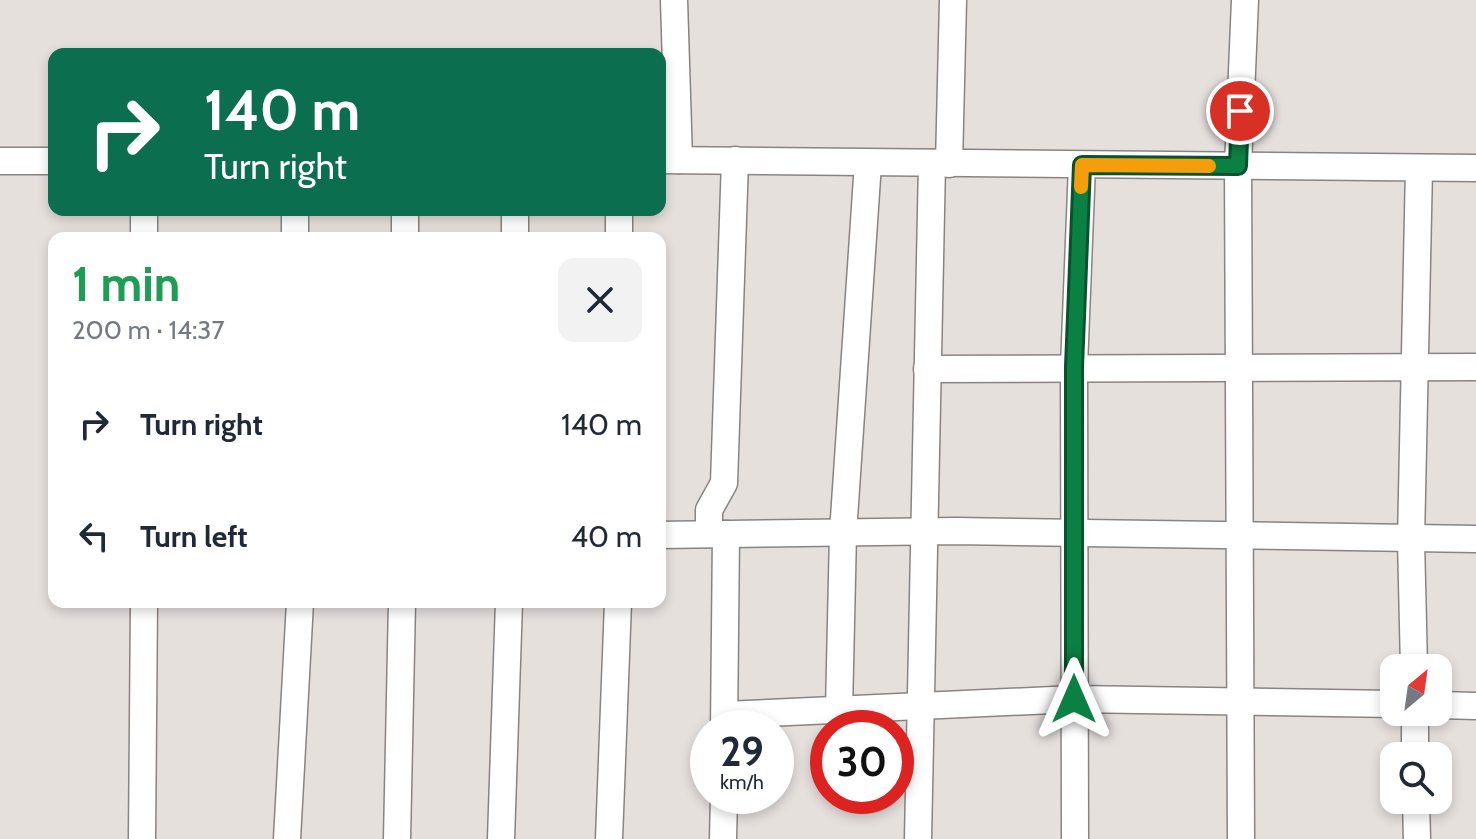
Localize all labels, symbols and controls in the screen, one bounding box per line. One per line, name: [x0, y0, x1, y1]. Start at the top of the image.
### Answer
text: 140 m: [204, 76, 360, 144]
pin: [1206, 77, 1274, 145]
icon: right: [72, 80, 176, 184]
icon: arrive: [1218, 89, 1262, 133]
text: Turn right: [204, 144, 347, 188]
text: 1 min: [72, 255, 180, 313]
button: close: [558, 258, 642, 342]
text: 200 m · 14:37: [72, 314, 225, 346]
icon: right: [72, 402, 116, 446]
text: Turn right: [140, 406, 263, 443]
text: 140 m: [561, 406, 642, 443]
icon: left: [72, 514, 116, 558]
text: Turn left: [140, 518, 248, 555]
text: 40 m: [571, 518, 642, 555]
north arrow: [1380, 654, 1452, 726]
map controls: [1380, 654, 1452, 814]
position arrow: [1032, 657, 1116, 741]
speed limit sign: 30: [810, 710, 914, 814]
text: 29: [720, 727, 764, 776]
button: search: [1380, 742, 1452, 814]
text: km/h: [720, 770, 764, 794]

